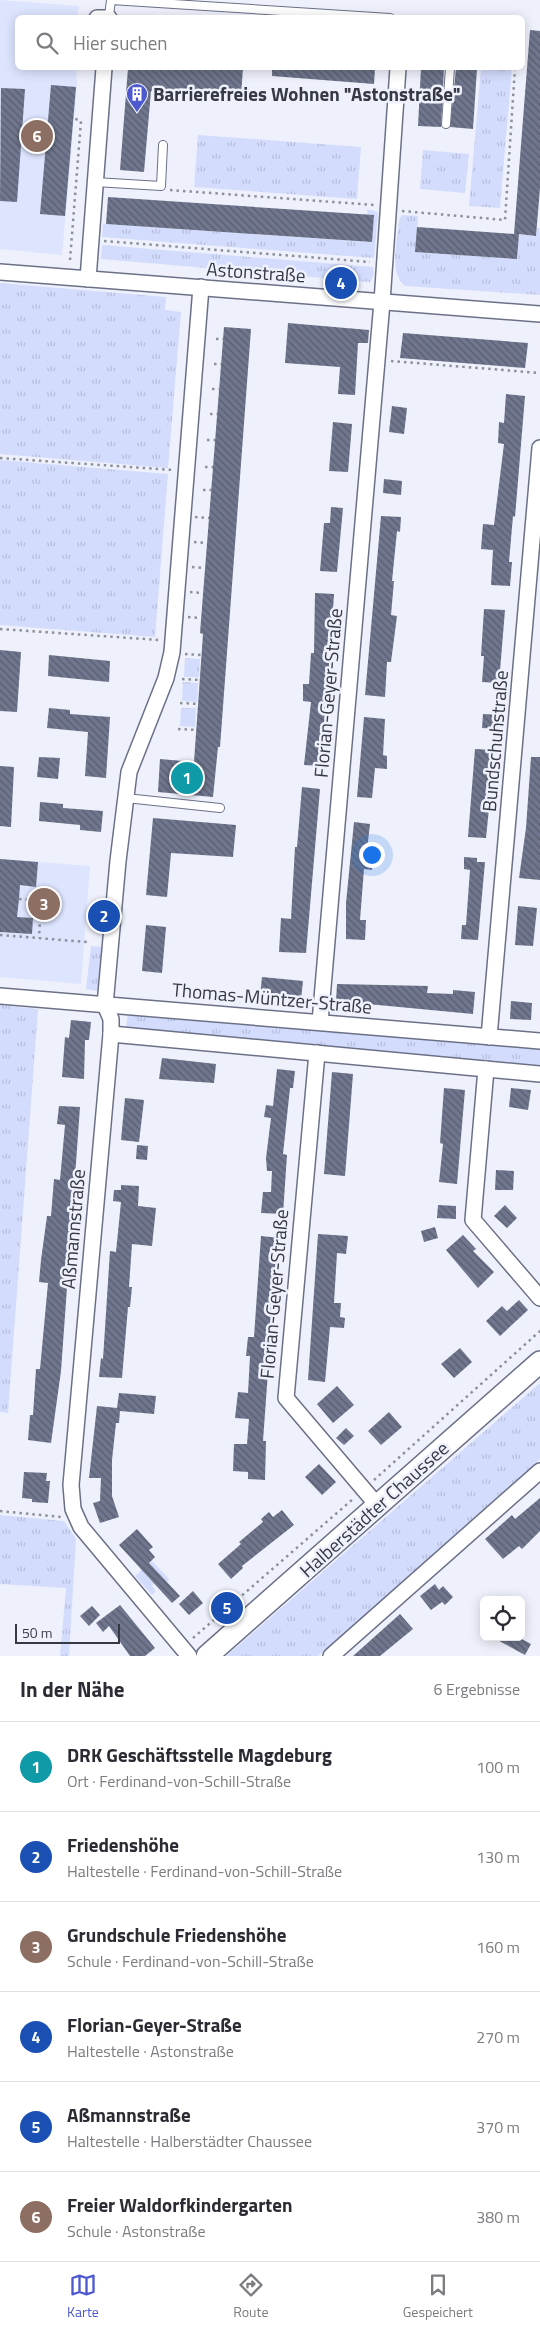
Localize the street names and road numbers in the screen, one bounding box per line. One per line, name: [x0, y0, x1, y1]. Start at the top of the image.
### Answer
street label: Astonstraße: [206, 254, 307, 289]
street label: Florian-Geyer-Straße: [306, 607, 349, 779]
street label: Bundschuhstraße: [474, 669, 515, 813]
street label: Thomas-Müntzer-Straße: [171, 974, 373, 1021]
street label: Aßmannstraße: [53, 1168, 92, 1290]
street label: Florian-Geyer-Straße: [252, 1208, 295, 1380]
street label: Halberstädter Chaussee: [293, 1434, 455, 1584]

